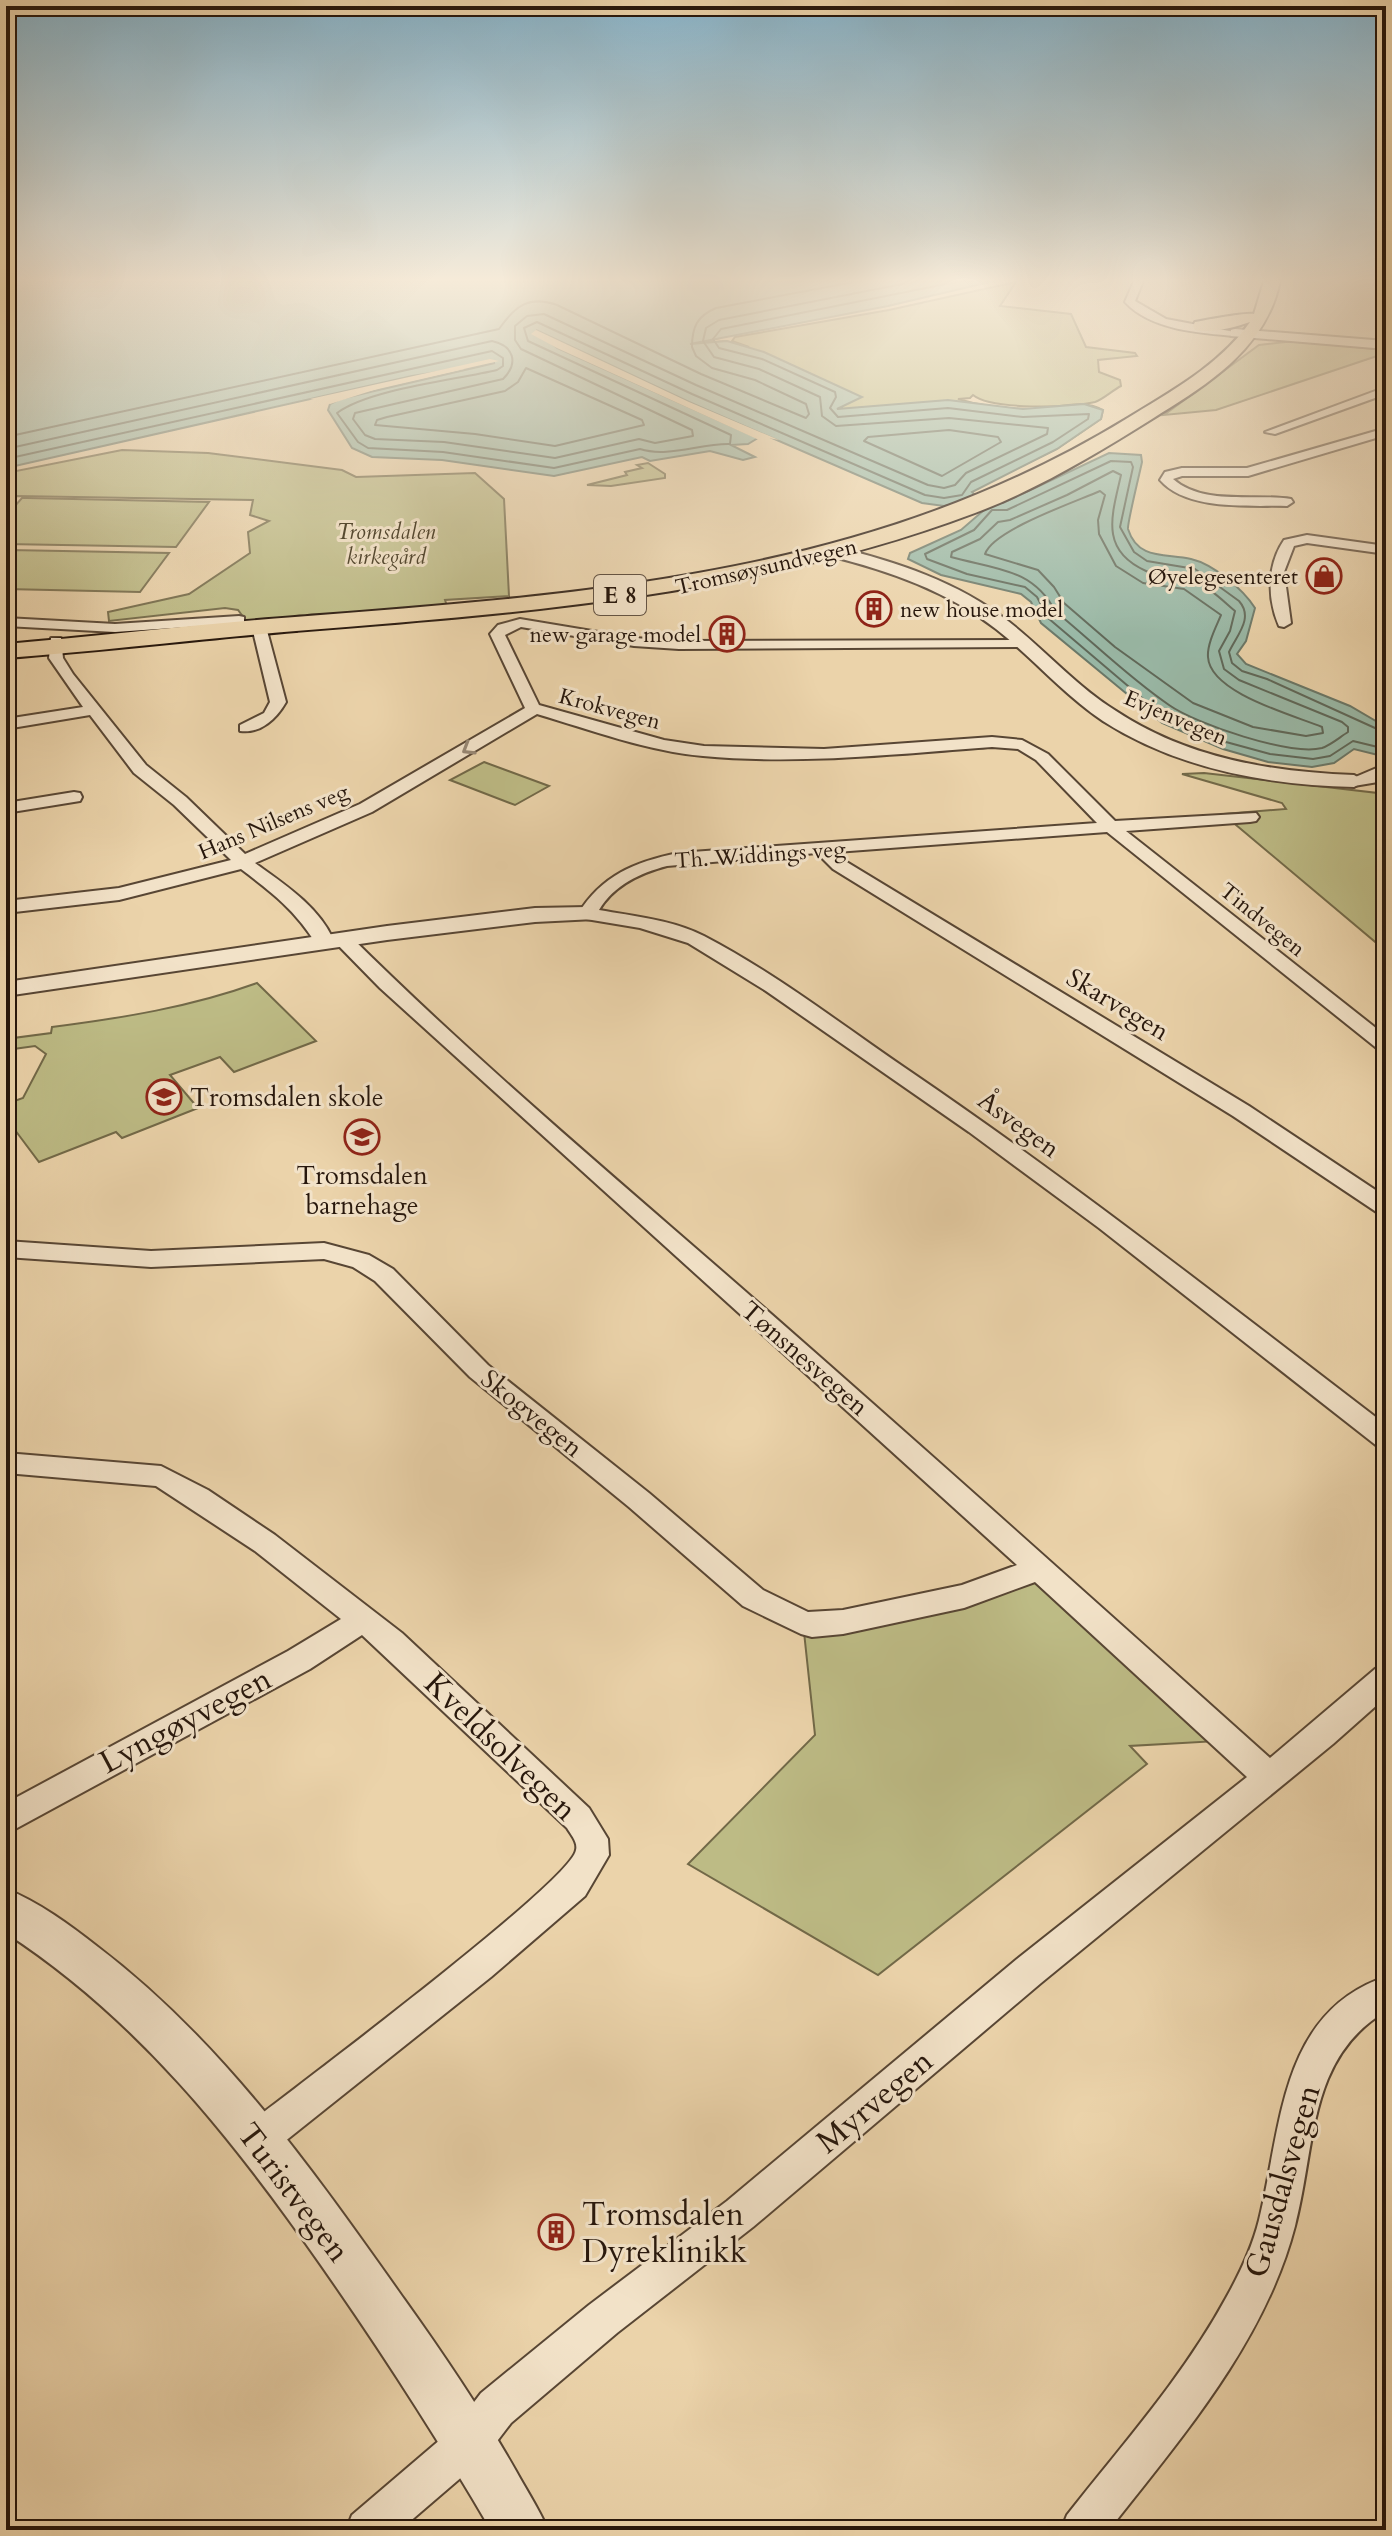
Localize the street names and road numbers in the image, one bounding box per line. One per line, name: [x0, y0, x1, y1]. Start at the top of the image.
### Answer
street label: Tromsøysundvegen: [672, 531, 861, 602]
road number: E 8: [594, 575, 646, 615]
street label: Krokvegen: [556, 681, 664, 737]
street label: Evjenvegen: [1119, 683, 1232, 753]
street label: Hans Nilsens veg: [194, 776, 354, 867]
street label: Th. Widdings veg: [674, 834, 847, 876]
street label: Tindvegen: [1213, 876, 1312, 964]
street label: Skarvegen: [1060, 960, 1176, 1049]
street label: Åsvegen: [971, 1083, 1067, 1166]
street label: Tønsnesvegen: [733, 1293, 876, 1424]
street label: Skogvegen: [473, 1361, 590, 1465]
street label: Lyngøyvegen: [92, 1657, 279, 1785]
street label: Kveldsolvegen: [414, 1662, 587, 1831]
street label: Myrvegen: [807, 2040, 942, 2164]
street label: Gausdalsvegen: [1234, 2080, 1331, 2283]
street label: Turistvegen: [226, 2114, 360, 2271]

